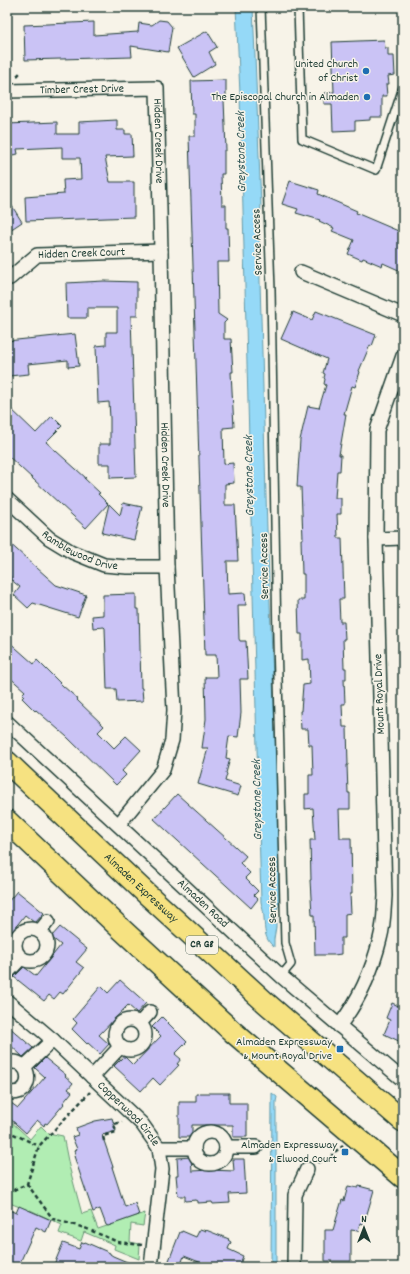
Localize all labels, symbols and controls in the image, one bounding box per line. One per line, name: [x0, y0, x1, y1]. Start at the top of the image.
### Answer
place label: United Church of Christ: [295, 56, 359, 87]
marker: United Church of Christ: [361, 66, 371, 76]
street label: Timber Crest Drive: [40, 80, 124, 99]
place label: The Episcopal Church in Almaden: [211, 89, 359, 106]
marker: The Episcopal Church in Almaden: [362, 92, 372, 102]
street label: Hidden Creek Drive: [149, 98, 168, 184]
water label: Greystone Creek: [232, 110, 252, 193]
street label: Service Access: [248, 208, 268, 276]
street label: Hidden Creek Court: [38, 244, 126, 263]
street label: Hidden Creek Drive: [156, 422, 174, 508]
water label: Greystone Creek: [240, 434, 260, 517]
street label: Ramblewood Drive: [37, 526, 118, 575]
street label: Service Access: [256, 533, 274, 599]
street label: Mount Royal Drive: [370, 653, 390, 735]
water label: Greystone Creek: [248, 758, 268, 841]
street label: Almaden Expressway: [100, 849, 183, 928]
street label: Service Access: [264, 857, 282, 923]
street label: Almaden Road: [173, 875, 232, 932]
road number: CR G8: [186, 936, 218, 954]
place label: Almaden Expressway & Mount Royal Drive: [236, 1034, 333, 1065]
marker: Almaden Expressway & Mount Royal Drive: [335, 1044, 345, 1054]
street label: Copperwood Circle: [93, 1077, 164, 1150]
place label: Almaden Expressway & Elwood Court: [241, 1137, 338, 1168]
marker: Almaden Expressway & Elwood Court: [340, 1147, 350, 1157]
north arrow: [344, 1208, 384, 1248]
text: N: [361, 1212, 367, 1228]

